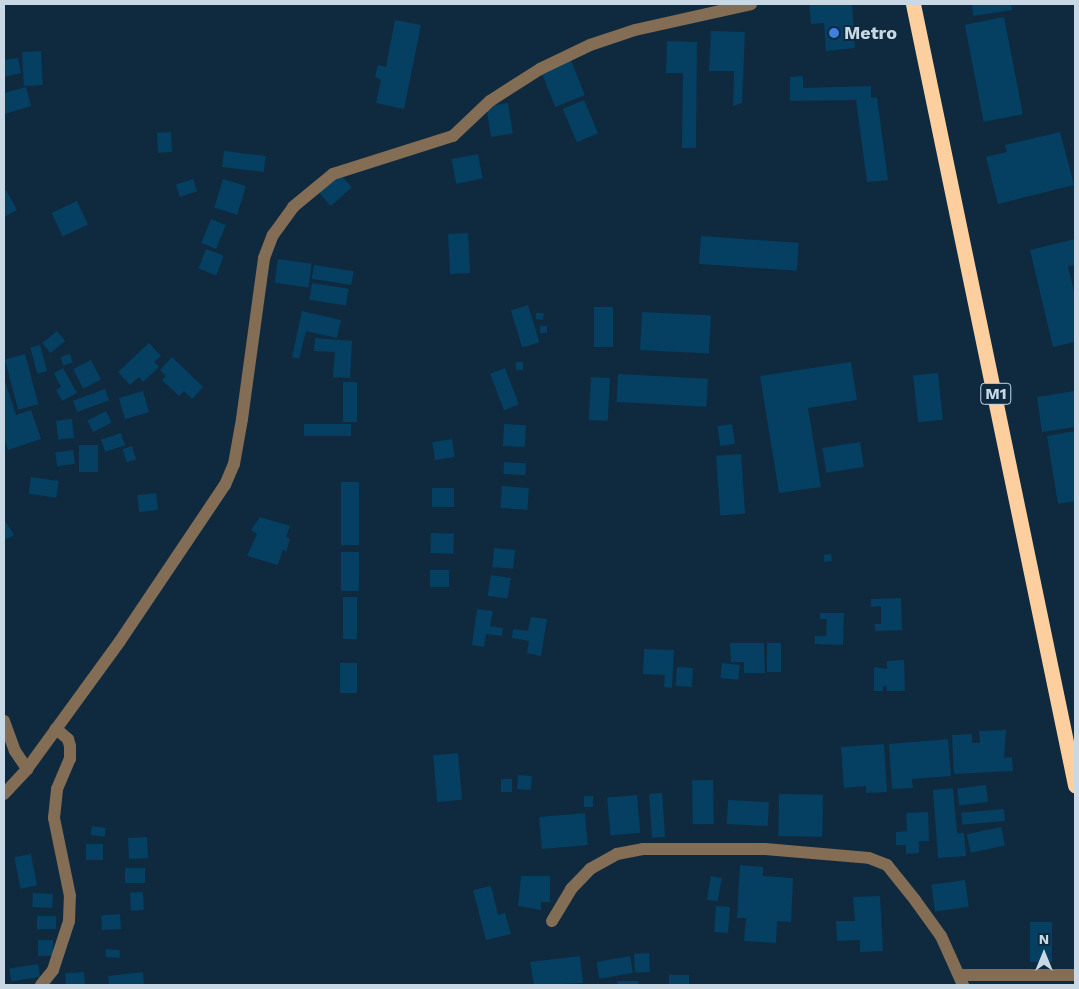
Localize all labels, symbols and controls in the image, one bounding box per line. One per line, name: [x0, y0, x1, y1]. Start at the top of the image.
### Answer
place label: Metro: [844, 22, 897, 44]
marker: Metro: [828, 27, 840, 39]
road number: M1: [980, 380, 1012, 408]
north arrow: [1019, 929, 1069, 979]
text: N: [1039, 931, 1049, 947]

